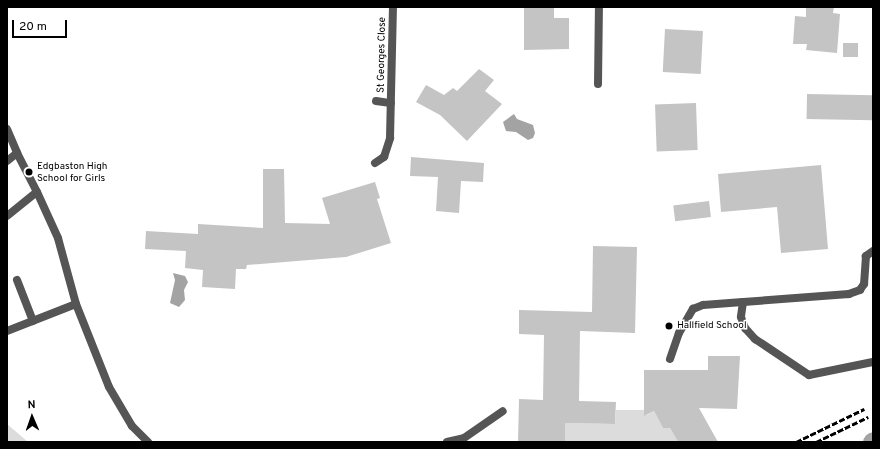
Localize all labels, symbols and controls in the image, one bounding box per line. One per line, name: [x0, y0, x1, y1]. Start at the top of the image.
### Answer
scale bar: [14, 12, 69, 38]
street label: St Georges Close: [375, 17, 389, 93]
text: 20 m: [19, 19, 47, 35]
place label: Edgbaston High School for Girls: [37, 160, 107, 184]
marker: Edgbaston High School for Girls: [24, 167, 34, 177]
place label: Hallfield School: [677, 320, 747, 332]
marker: Hallfield School: [664, 321, 674, 331]
north arrow: [12, 397, 52, 437]
text: N: [27, 398, 36, 412]

